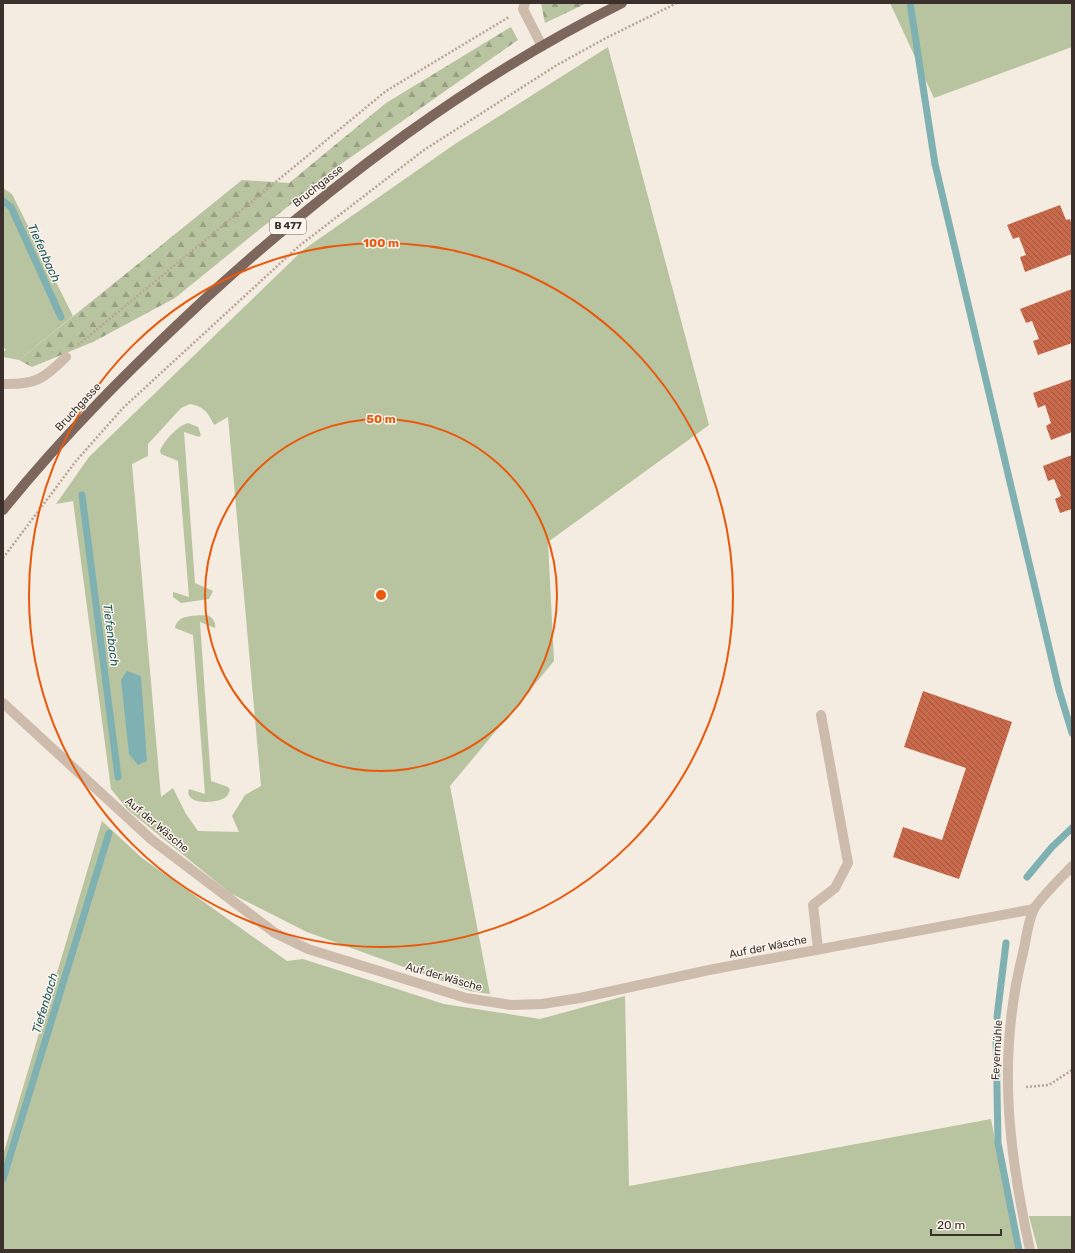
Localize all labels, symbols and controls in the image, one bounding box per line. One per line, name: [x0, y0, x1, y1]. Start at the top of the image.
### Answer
street label: Bruchgasse: [290, 162, 346, 210]
road number: B 477: [270, 218, 306, 234]
water label: Tiefenbach: [25, 221, 63, 285]
text: 100 m: [363, 236, 399, 250]
street label: Bruchgasse: [52, 380, 104, 434]
text: 50 m: [366, 412, 396, 426]
centre of rings: [374, 588, 388, 602]
water label: Tiefenbach: [100, 603, 122, 667]
street label: Auf der Wäsche: [123, 795, 191, 855]
street label: Auf der Wäsche: [728, 933, 808, 961]
street label: Auf der Wäsche: [404, 960, 484, 994]
water label: Tiefenbach: [29, 971, 61, 1035]
street label: Feyermühle: [989, 1019, 1005, 1081]
scale bar: [931, 1211, 1001, 1237]
text: 20 m: [937, 1218, 965, 1232]

